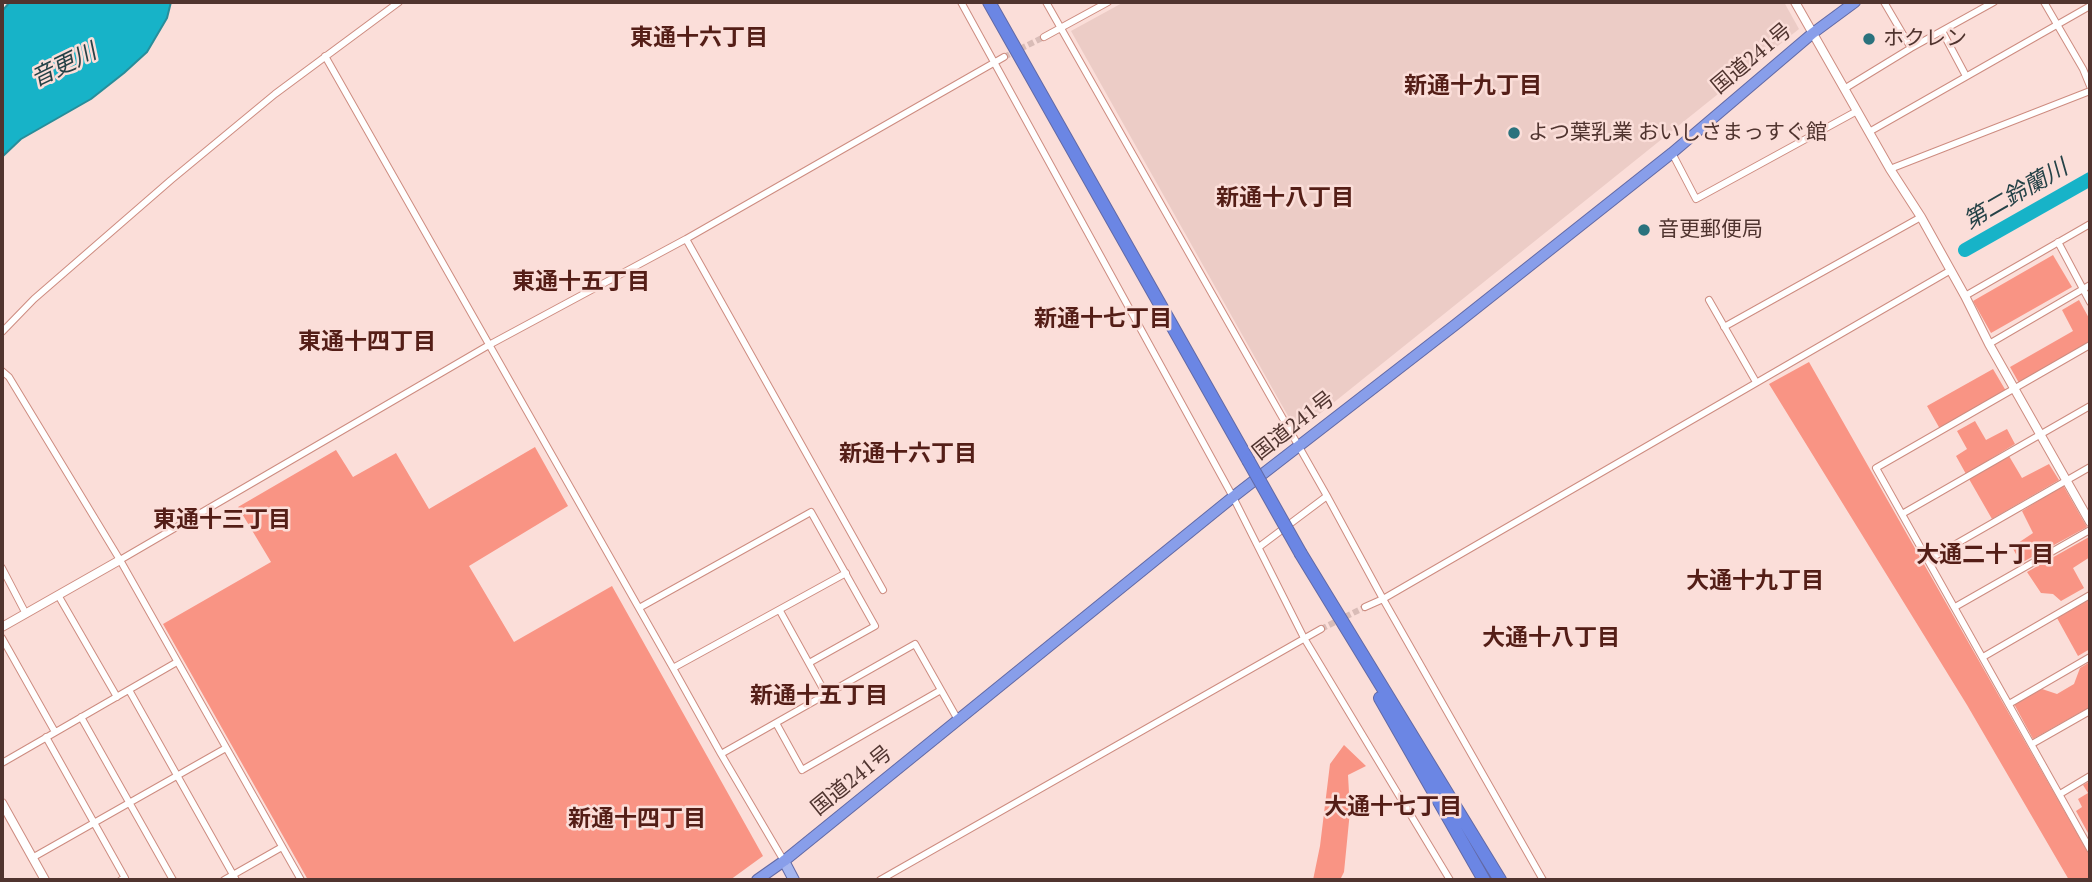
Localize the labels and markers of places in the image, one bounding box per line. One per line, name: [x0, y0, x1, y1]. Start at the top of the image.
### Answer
place label: ホクレン: [1883, 26, 1967, 52]
marker: ホクレン: [1861, 31, 1877, 47]
place label: よつ葉乳業 おいしさまっすぐ館: [1528, 120, 1827, 146]
marker: よつ葉乳業 おいしさまっすぐ館: [1506, 125, 1522, 141]
place label: 音更郵便局: [1658, 217, 1763, 243]
marker: 音更郵便局: [1636, 222, 1652, 238]

